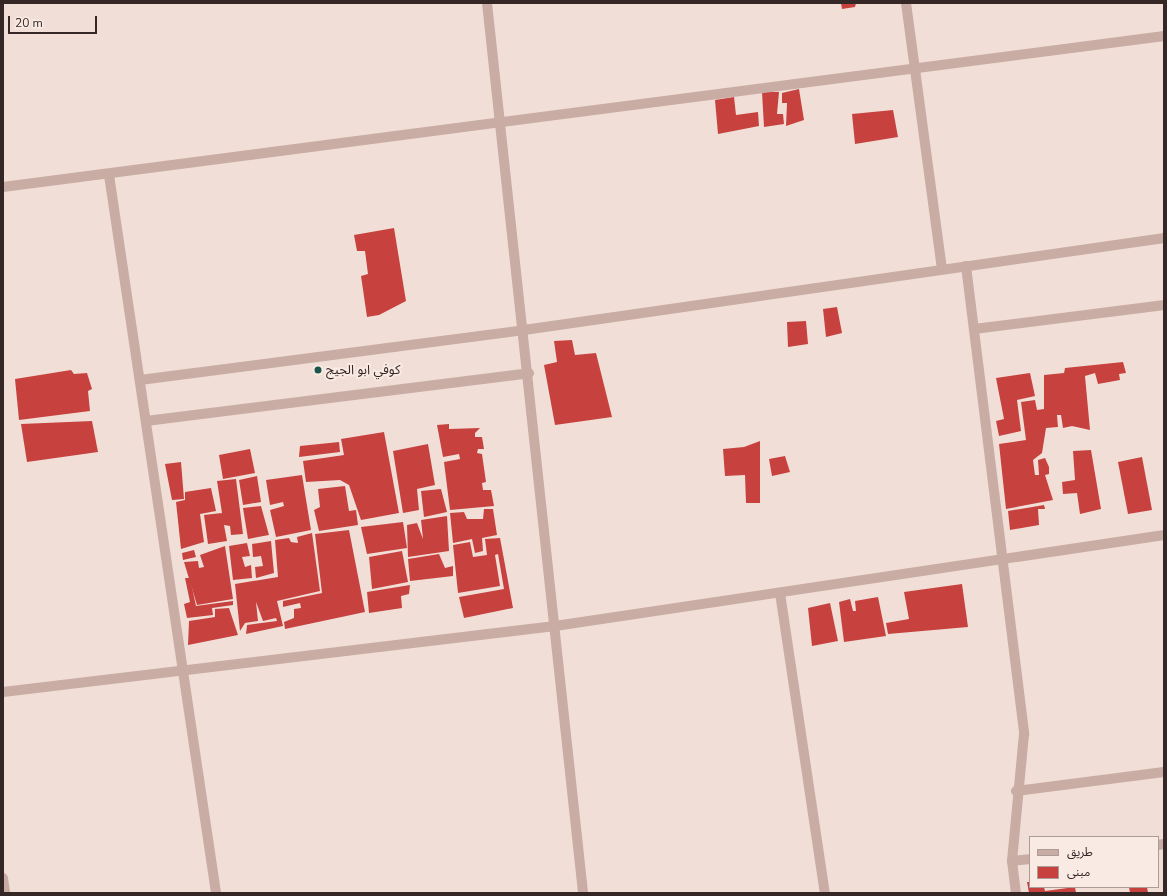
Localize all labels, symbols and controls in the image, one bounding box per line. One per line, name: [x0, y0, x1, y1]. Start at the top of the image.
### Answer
scale bar: [10, 8, 99, 34]
text: 20 m: [15, 15, 43, 31]
place label: كوفي ابو الجيج: [326, 362, 400, 378]
marker: كوفي ابو الجيج: [313, 365, 323, 375]
legend: [1029, 836, 1159, 888]
text: طريق: [1067, 844, 1093, 860]
text: مبنى: [1067, 864, 1090, 880]

